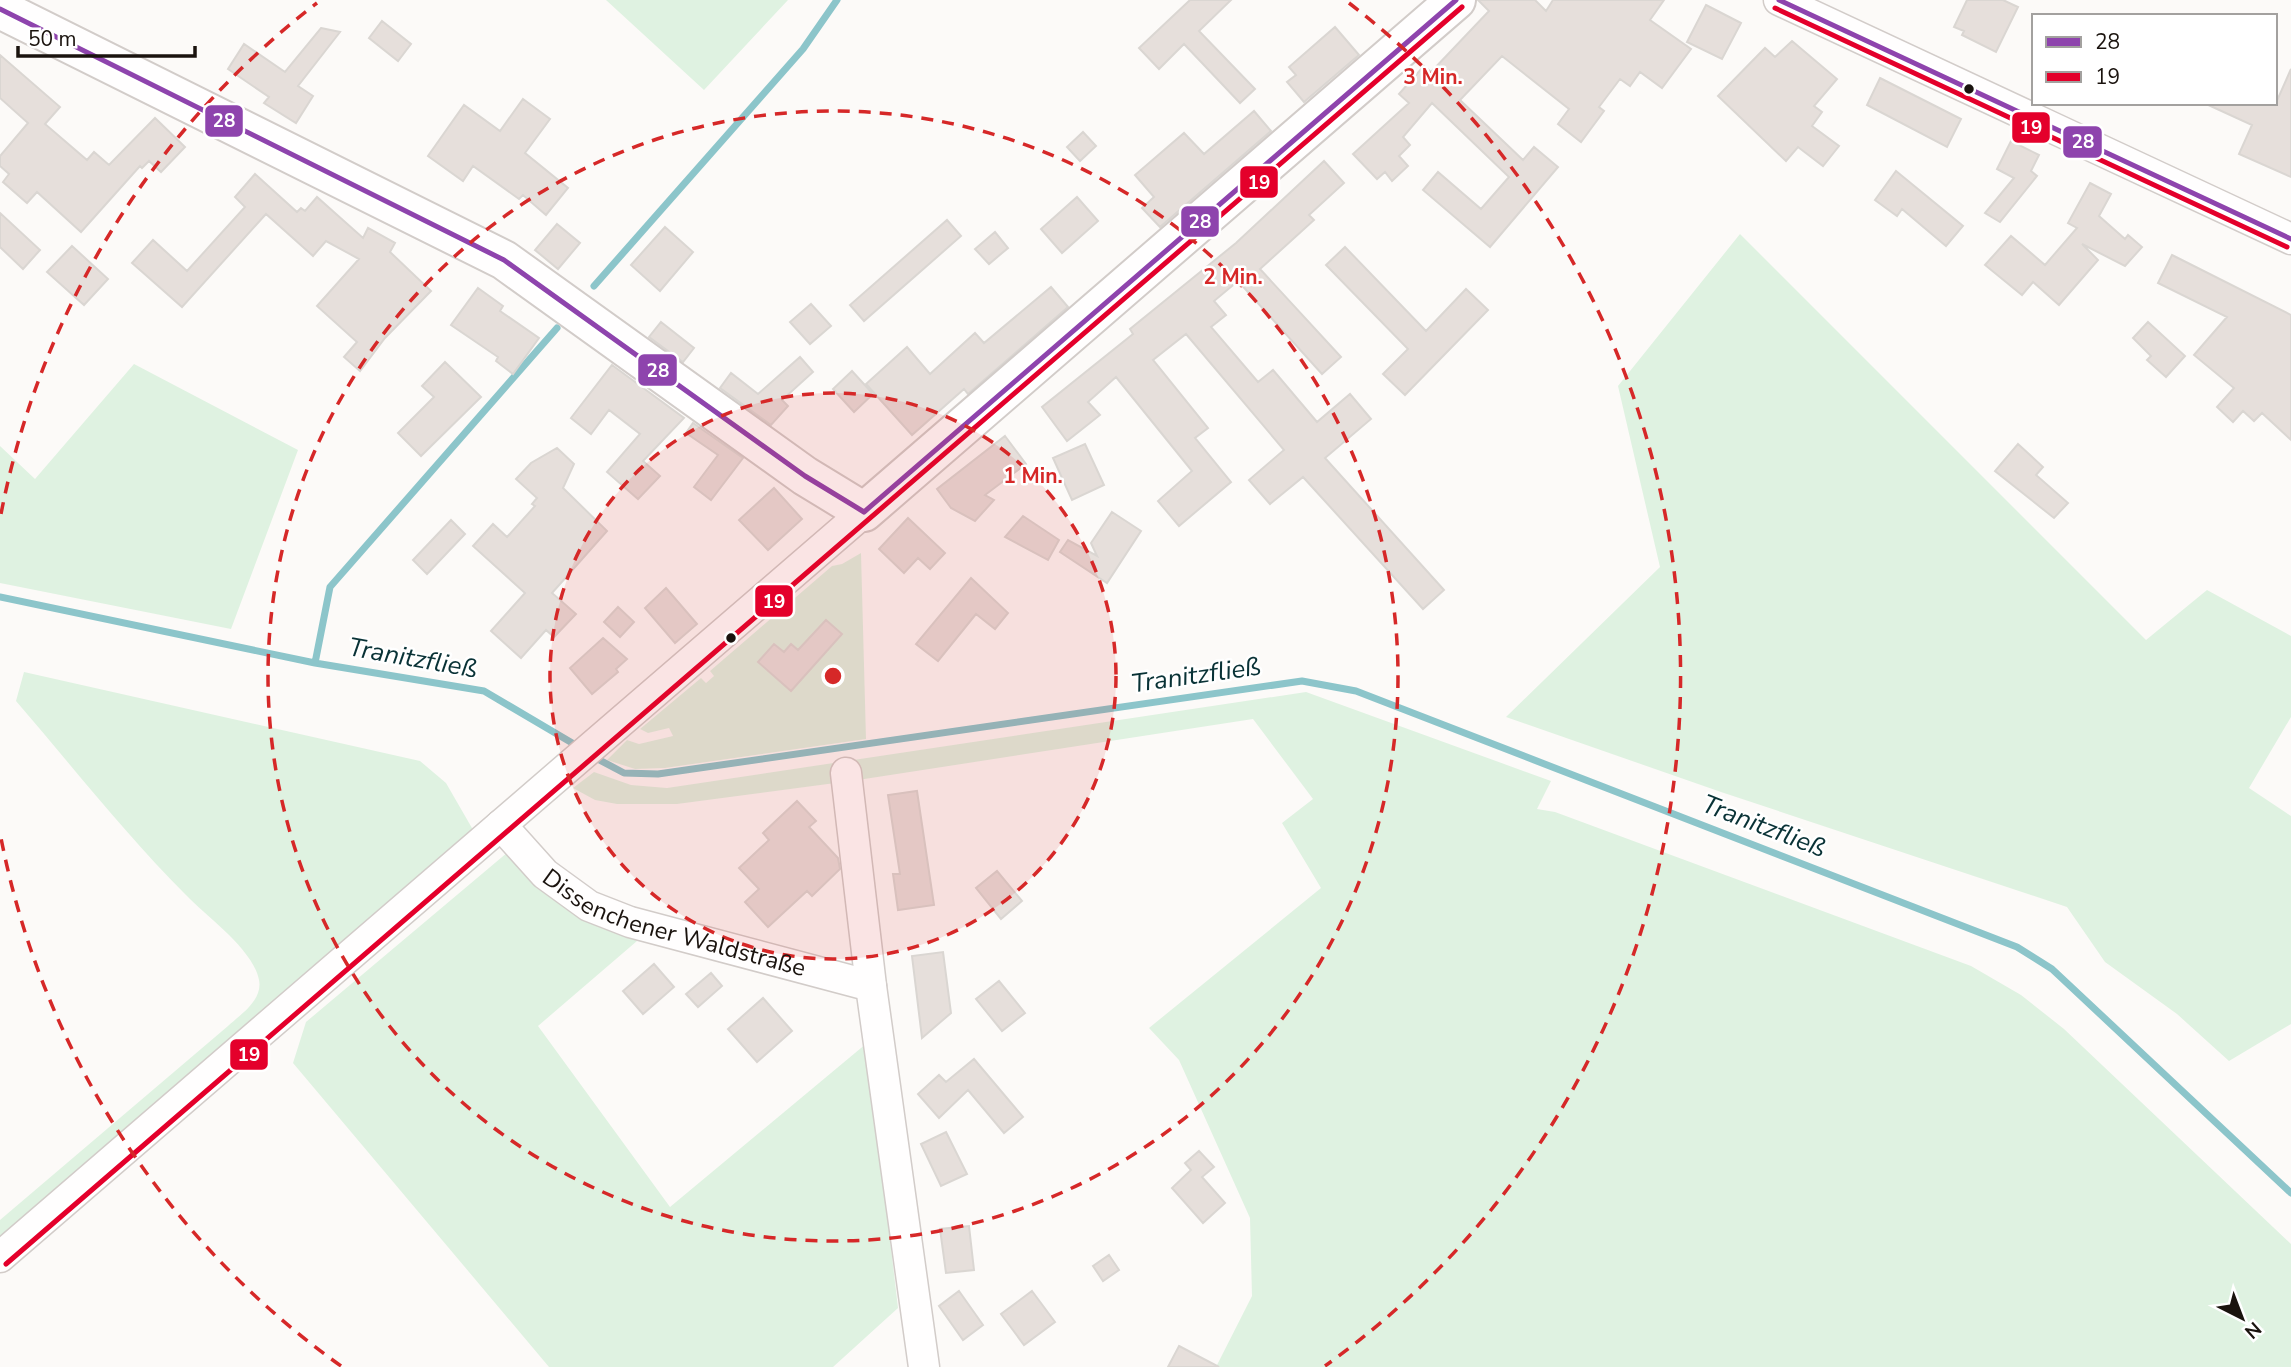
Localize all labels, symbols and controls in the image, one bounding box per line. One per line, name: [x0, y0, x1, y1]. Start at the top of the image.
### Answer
scale bar: [18, 14, 194, 58]
legend: [2032, 14, 2277, 105]
text: 50 m: [28, 25, 77, 53]
text: 28: [2095, 28, 2120, 56]
text: 3 Min.: [1403, 63, 1463, 91]
text: 19: [2095, 63, 2120, 91]
unlabelled marker: [1962, 82, 1976, 96]
line badge: 28: [204, 104, 244, 138]
text: 28: [213, 108, 235, 134]
line badge: 19: [2011, 111, 2051, 144]
text: 19: [2020, 115, 2042, 141]
line badge: 28: [2062, 125, 2103, 159]
text: 28: [2072, 129, 2094, 155]
line badge: 19: [1239, 165, 1279, 199]
text: 19: [1248, 170, 1270, 196]
line badge: 28: [1180, 205, 1220, 238]
text: 28: [1189, 209, 1211, 235]
text: 2 Min.: [1203, 263, 1263, 291]
line badge: 28: [637, 353, 678, 387]
text: 28: [647, 358, 669, 384]
text: 1 Min.: [1003, 462, 1063, 490]
line badge: 19: [754, 584, 794, 618]
text: 19: [763, 589, 785, 615]
water label: Tranitzfließ: [346, 629, 480, 687]
unlabelled marker: [724, 631, 738, 645]
water label: Tranitzfließ: [1129, 649, 1263, 701]
centre of rings: [821, 664, 845, 688]
water label: Tranitzfließ: [1697, 786, 1831, 866]
street label: Dissenchener Waldstraße: [536, 861, 809, 984]
line badge: 19: [229, 1038, 269, 1071]
text: 19: [238, 1042, 260, 1068]
north arrow: [2207, 1283, 2277, 1353]
text: N: [2239, 1315, 2267, 1344]

